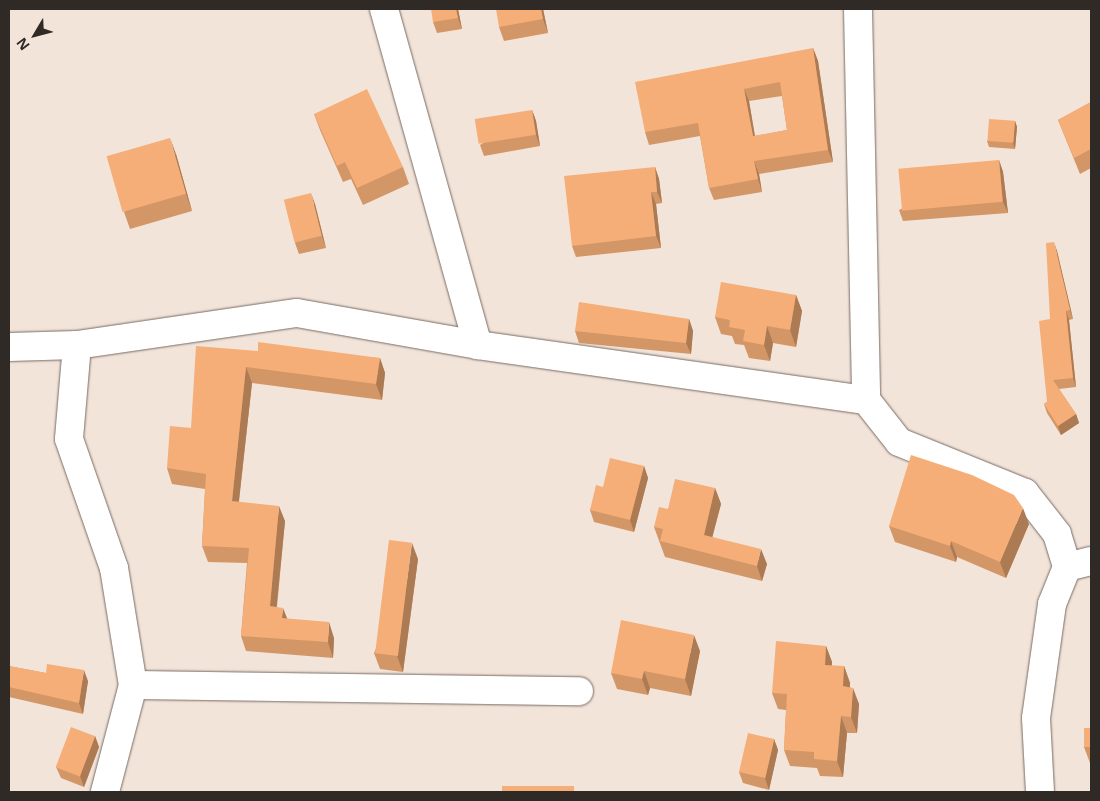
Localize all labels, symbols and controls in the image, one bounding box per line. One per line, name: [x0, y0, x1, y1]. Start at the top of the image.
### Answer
north arrow: [10, 10, 60, 60]
text: N: [12, 34, 34, 55]

